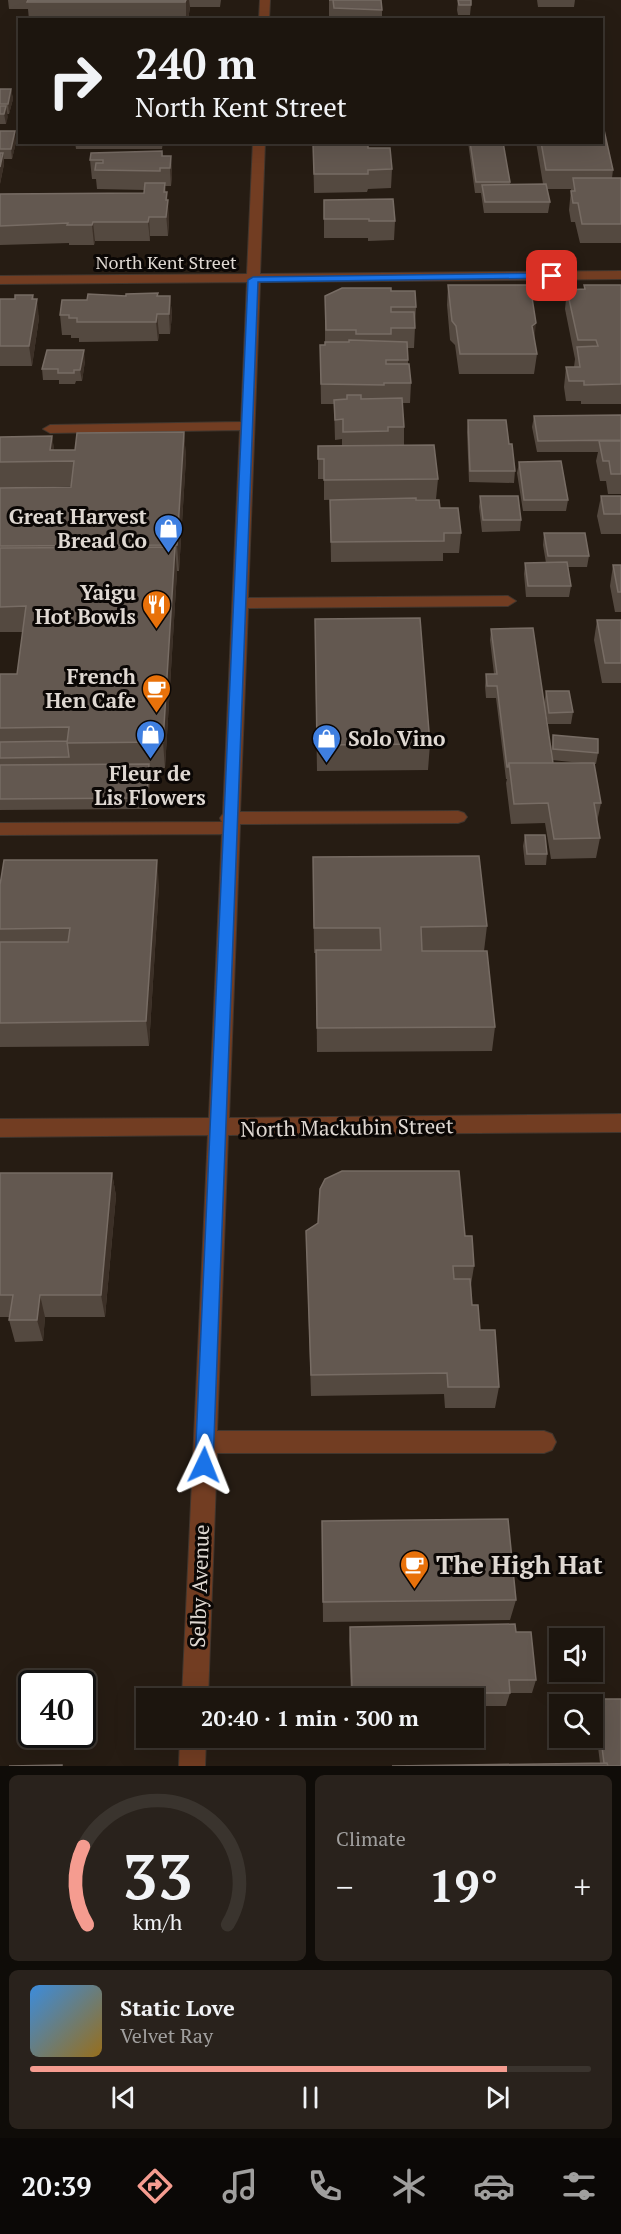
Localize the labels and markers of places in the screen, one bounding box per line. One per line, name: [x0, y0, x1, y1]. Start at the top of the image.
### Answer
pin: [526, 250, 577, 301]
place label: Great Harvest Bread Co: [9, 502, 148, 554]
shop icon: Great Harvest Bread Co: [152, 512, 184, 554]
place label: Yaigu Hot Bowls: [35, 578, 136, 630]
restaurant icon: Yaigu Hot Bowls: [141, 588, 173, 630]
place label: French Hen Cafe: [45, 662, 137, 714]
cafe icon: French Hen Cafe: [141, 672, 173, 714]
shop icon: Fleur de Lis Flowers: [134, 718, 166, 760]
shop icon: Solo Vino: [311, 722, 343, 764]
place label: Solo Vino: [348, 724, 445, 752]
place label: Fleur de Lis Flowers: [94, 759, 206, 811]
place label: The High Hat: [436, 1547, 603, 1581]
cafe icon: The High Hat: [399, 1548, 431, 1590]

